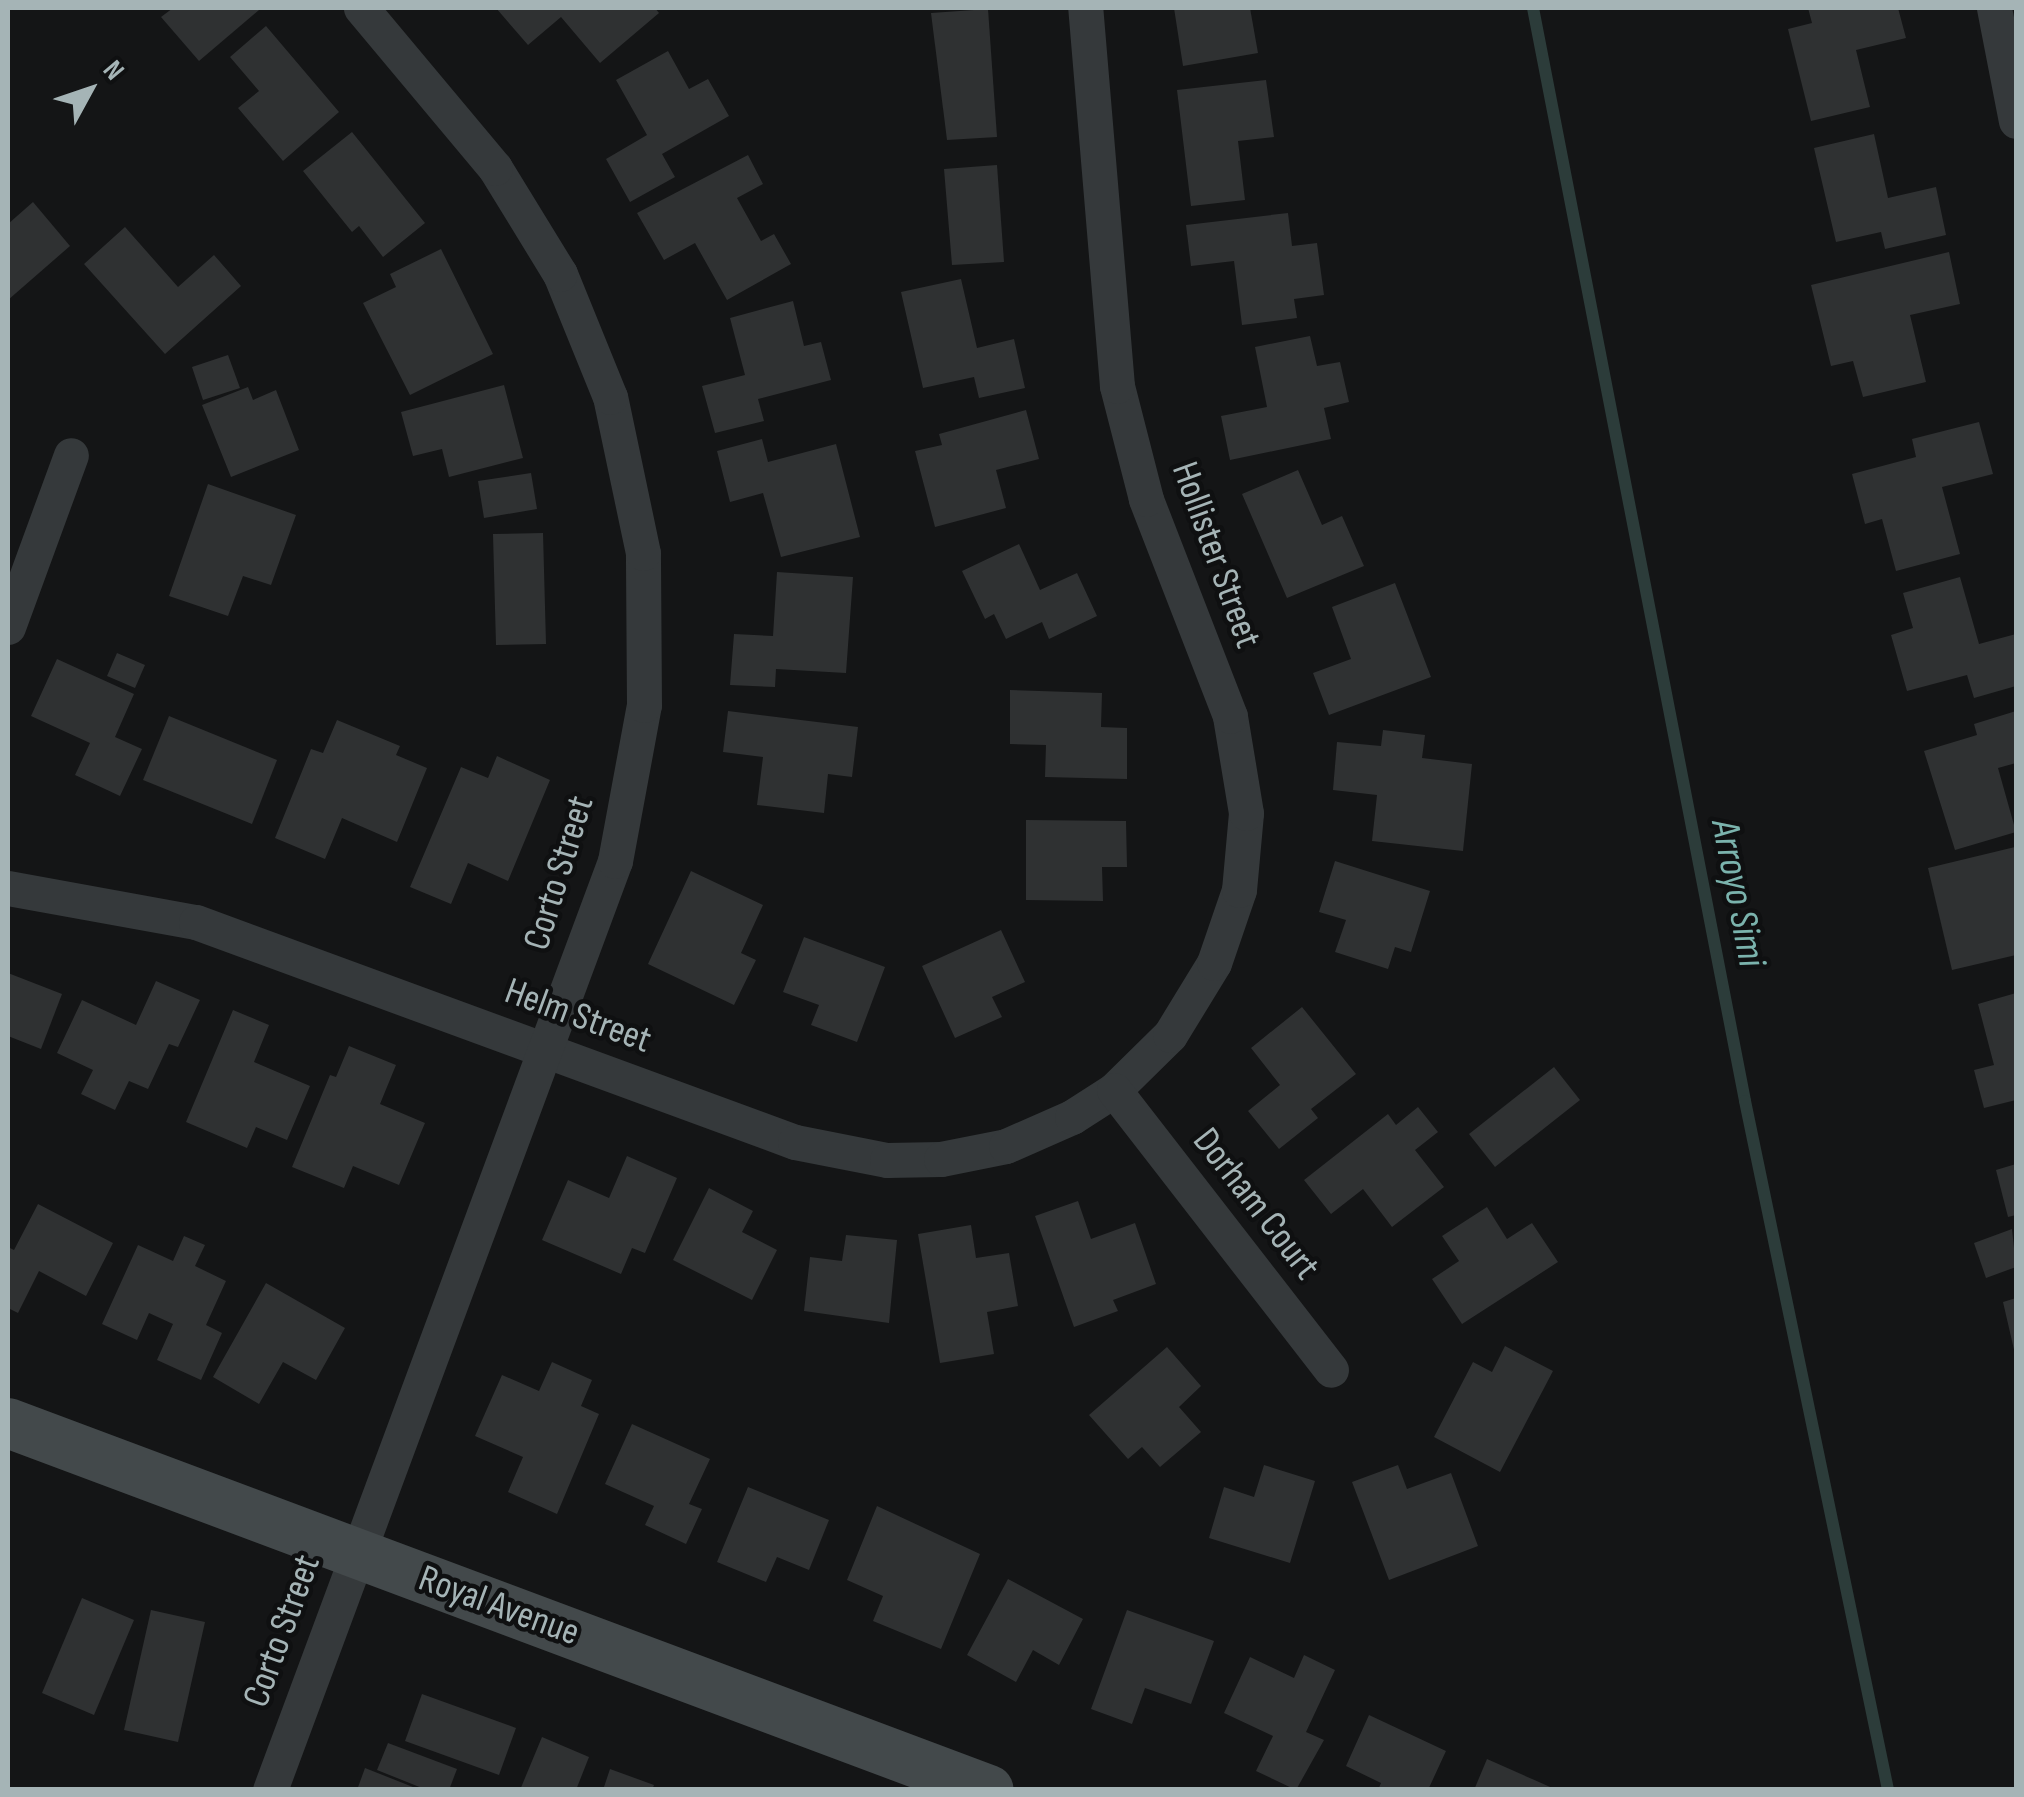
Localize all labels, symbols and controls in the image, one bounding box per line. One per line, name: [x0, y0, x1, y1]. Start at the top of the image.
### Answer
north arrow: [40, 40, 140, 140]
text: N: [96, 54, 131, 87]
street label: Hollister Street: [1161, 456, 1271, 654]
street label: Corto Street: [514, 791, 604, 955]
water label: Arroyo Simi: [1700, 815, 1776, 971]
street label: Helm Street: [499, 969, 657, 1063]
street label: Dorham Court: [1183, 1119, 1329, 1289]
street label: Corto Street: [233, 1549, 331, 1713]
street label: Royal Avenue: [413, 1556, 585, 1656]

